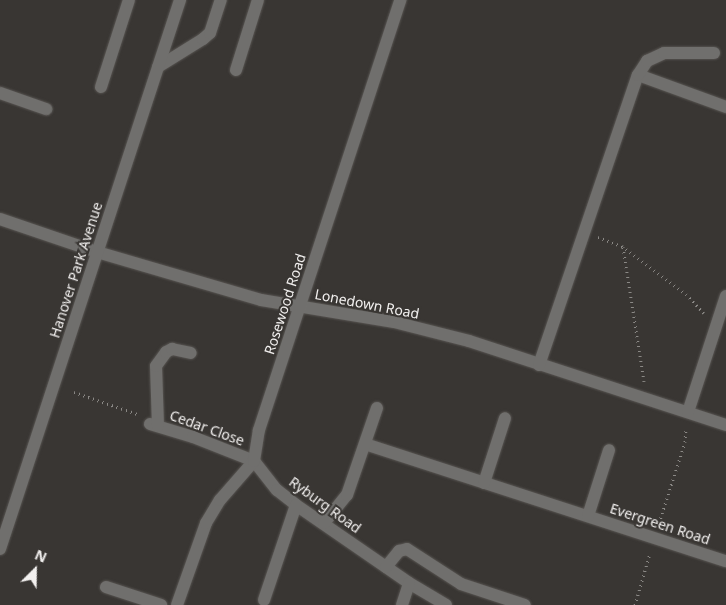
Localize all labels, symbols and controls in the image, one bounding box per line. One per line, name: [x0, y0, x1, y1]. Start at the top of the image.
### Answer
street label: Hanover Park Avenue: [46, 200, 106, 340]
street label: Rosewood Road: [261, 251, 309, 357]
street label: Lonedown Road: [313, 286, 421, 322]
street label: Cedar Close: [167, 407, 247, 449]
street label: Ryburg Road: [286, 473, 364, 537]
street label: Evergreen Road: [608, 500, 712, 548]
north arrow: [10, 545, 60, 595]
text: N: [32, 545, 50, 567]

